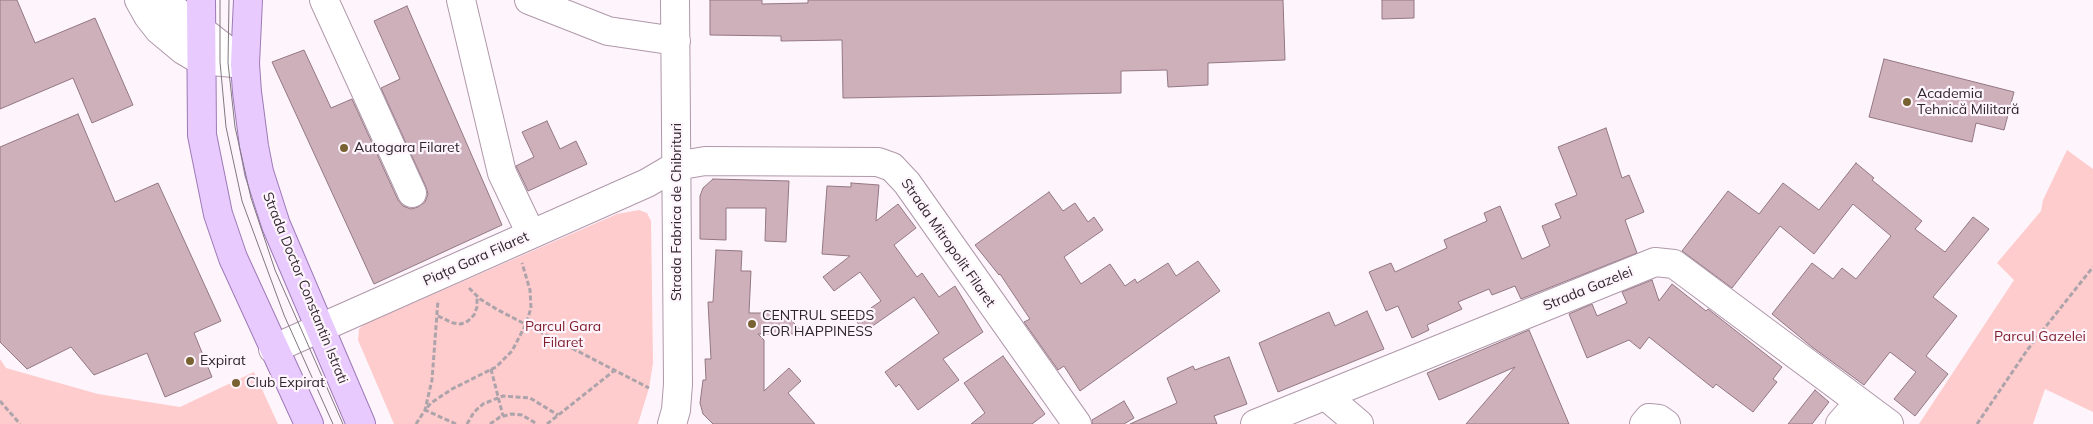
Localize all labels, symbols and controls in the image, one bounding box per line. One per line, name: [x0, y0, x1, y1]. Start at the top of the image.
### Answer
place label: Academia Tehnică Militară: [1917, 86, 2020, 118]
marker: Academia Tehnică Militară: [1901, 96, 1913, 108]
street label: Strada Fabrica de Chibrituri: [669, 123, 685, 301]
place label: Autogara Filaret: [354, 140, 460, 156]
marker: Autogara Filaret: [338, 142, 350, 154]
street label: Strada Mitropolit Filaret: [897, 176, 999, 310]
street label: Strada Doctor Constantin Istrati: [259, 190, 351, 386]
street label: Piața Gara Filaret: [421, 228, 531, 290]
street label: Strada Gazelei: [1541, 263, 1635, 315]
place label: CENTRUL SEEDS FOR HAPPINESS: [762, 308, 874, 341]
marker: CENTRUL SEEDS FOR HAPPINESS: [746, 318, 758, 330]
park label: Parcul Gara Filaret: [525, 319, 601, 352]
park label: Parcul Gazelei: [1994, 329, 2086, 345]
place label: Expirat: [200, 353, 246, 369]
marker: Expirat: [184, 355, 196, 367]
place label: Club Expirat: [246, 375, 325, 391]
marker: Club Expirat: [230, 377, 242, 389]

